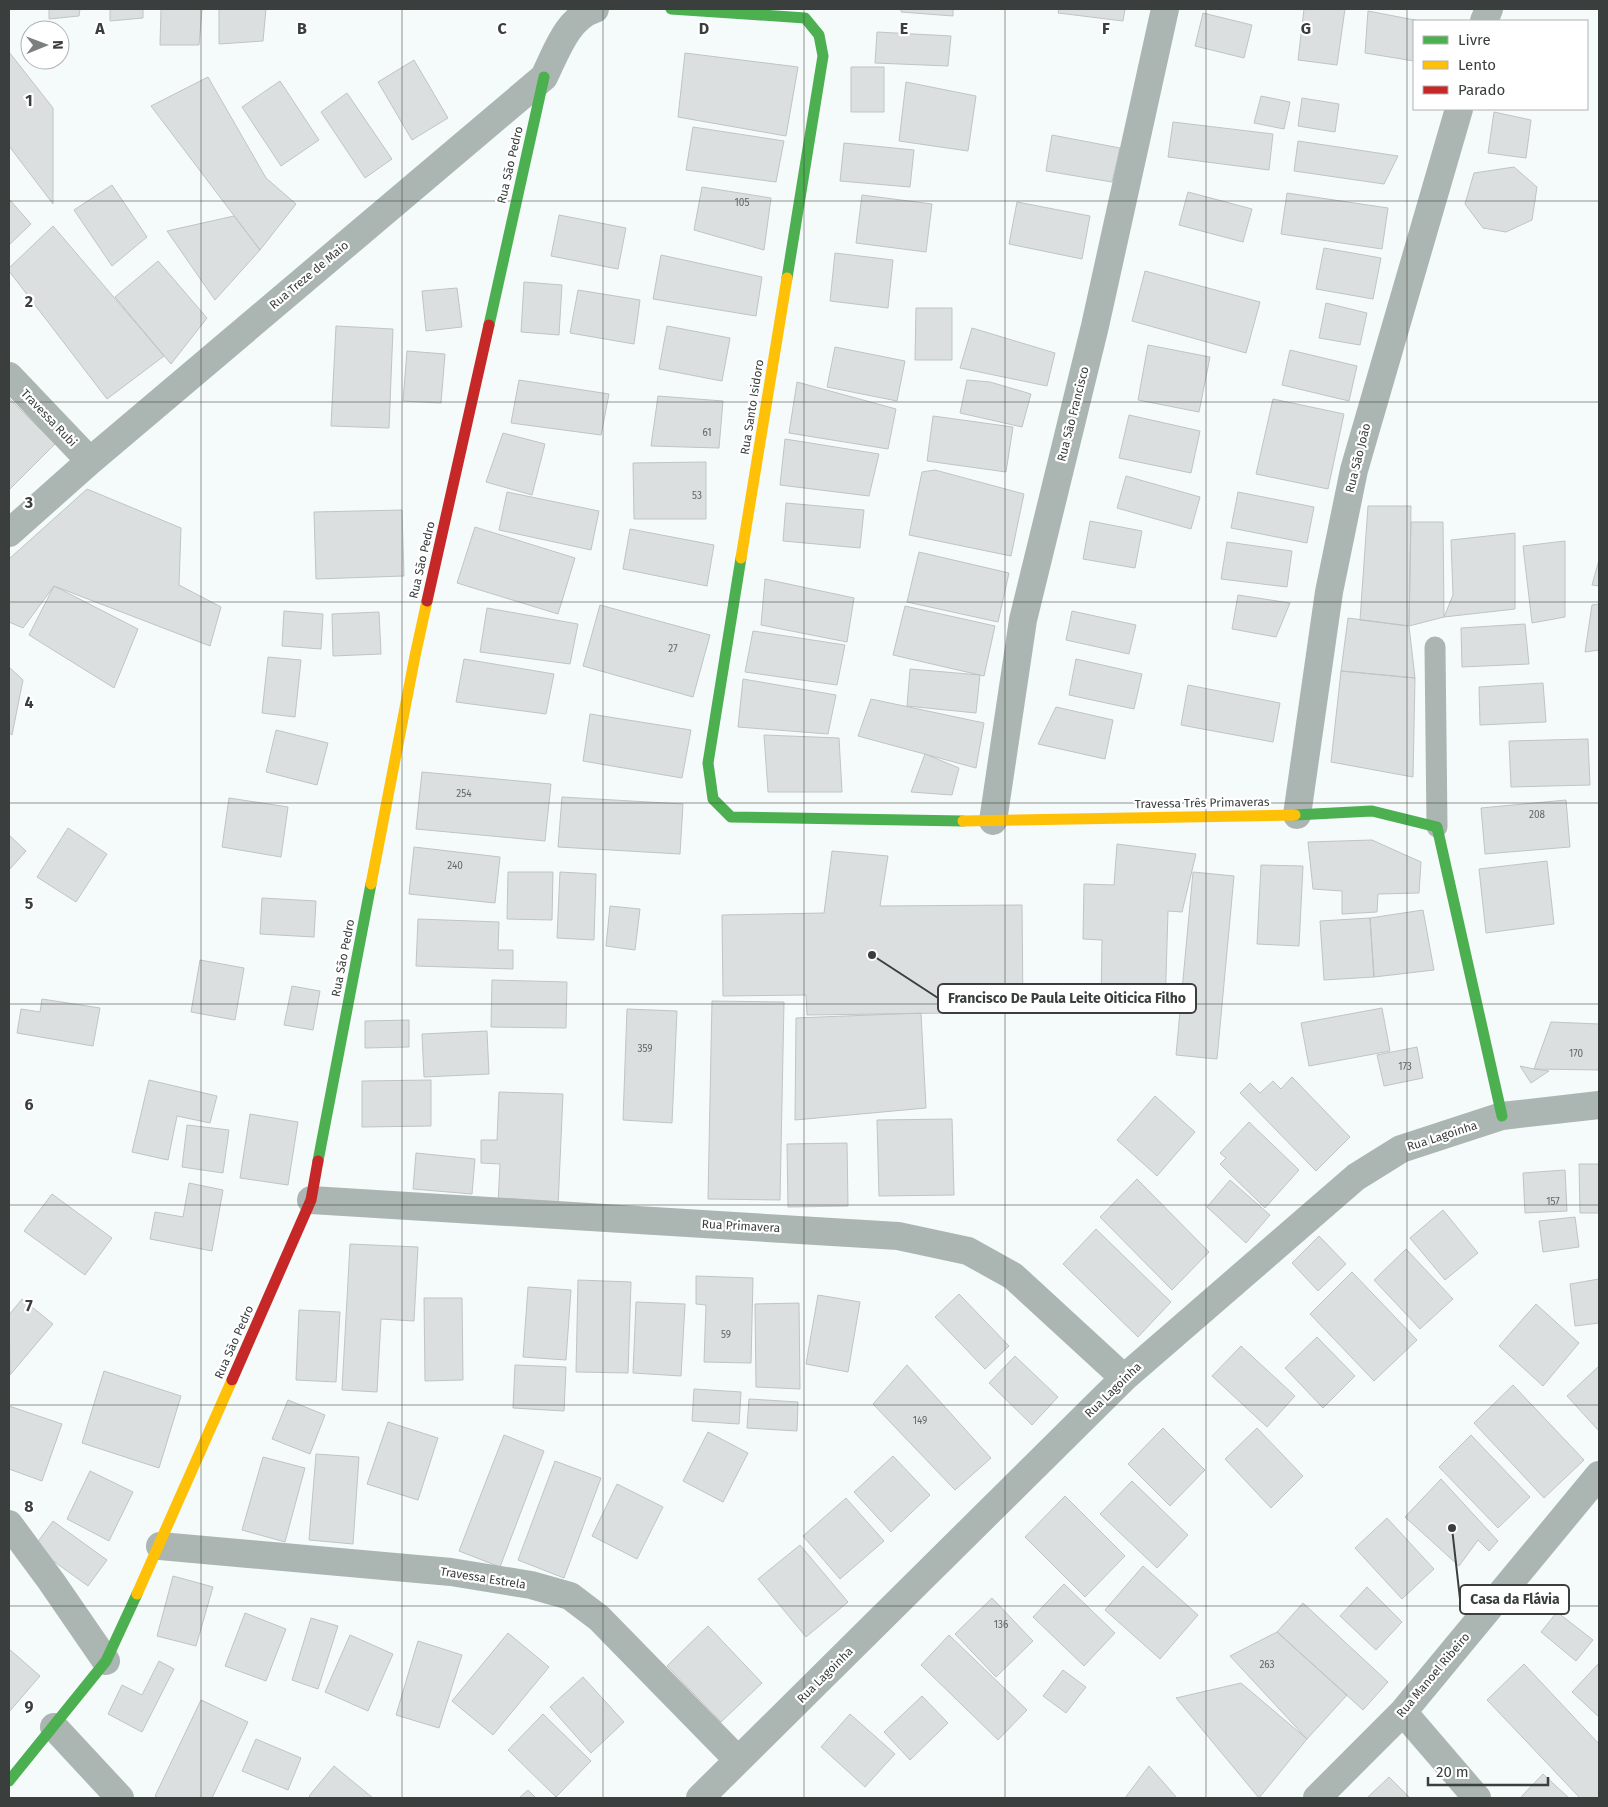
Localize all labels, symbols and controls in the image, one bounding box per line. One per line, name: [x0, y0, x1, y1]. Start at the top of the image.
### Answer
text: A: [94, 19, 105, 38]
text: B: [297, 19, 307, 38]
text: C: [497, 19, 507, 38]
text: D: [699, 19, 709, 38]
text: E: [900, 19, 908, 38]
text: F: [1102, 19, 1110, 38]
text: G: [1301, 19, 1311, 38]
north arrow: [20, 20, 70, 70]
legend: [1413, 20, 1588, 110]
text: Livre: [1458, 31, 1491, 49]
text: N: [49, 40, 66, 50]
text: Lento: [1458, 56, 1496, 74]
text: Parado: [1458, 81, 1505, 99]
text: 1: [25, 91, 33, 110]
street label: Rua São Pedro: [494, 125, 526, 205]
house number: 105: [735, 197, 749, 209]
street label: Rua Treze de Maio: [267, 238, 351, 312]
text: 2: [25, 292, 33, 311]
street label: Rua Santo Isidoro: [738, 358, 766, 456]
street label: Rua São Francisco: [1054, 365, 1092, 463]
street label: Travessa Rubi: [18, 386, 80, 450]
street label: Rua São João: [1343, 422, 1373, 494]
house number: 61: [702, 427, 712, 439]
house number: 53: [692, 490, 702, 502]
text: 3: [24, 493, 33, 512]
street label: Rua São Pedro: [406, 520, 438, 600]
house number: 27: [668, 643, 678, 655]
text: 4: [24, 693, 34, 712]
house number: 254: [456, 788, 472, 800]
street label: Travessa Três Primaveras: [1134, 795, 1270, 811]
house number: 208: [1529, 809, 1546, 821]
house number: 240: [447, 860, 463, 872]
text: 5: [25, 894, 34, 913]
street label: Rua São Pedro: [329, 918, 357, 998]
callout: Francisco De Paula Leite Oiticica Filho: [938, 984, 1196, 1013]
text: Francisco De Paula Leite Oiticica Filho: [948, 990, 1186, 1007]
house number: 359: [637, 1043, 653, 1055]
house number: 170: [1569, 1048, 1584, 1060]
house number: 173: [1398, 1061, 1412, 1073]
text: 6: [24, 1095, 34, 1114]
street label: Rua Lagoinha: [1405, 1118, 1479, 1154]
house number: 157: [1546, 1196, 1560, 1208]
street label: Rua Primavera: [701, 1217, 781, 1235]
text: 7: [25, 1296, 33, 1315]
street label: Rua São Pedro: [212, 1303, 256, 1381]
house number: 59: [721, 1329, 731, 1341]
street label: Rua Lagoinha: [1082, 1360, 1144, 1420]
house number: 149: [913, 1415, 927, 1427]
text: 8: [24, 1497, 34, 1516]
street label: Travessa Estrela: [439, 1564, 527, 1592]
callout: Casa da Flávia: [1460, 1585, 1569, 1614]
text: Casa da Flávia: [1470, 1591, 1560, 1608]
house number: 136: [994, 1619, 1008, 1631]
street label: Rua Manoel Ribeiro: [1394, 1630, 1472, 1720]
street label: Rua Lagoinha: [794, 1644, 856, 1706]
house number: 263: [1259, 1659, 1275, 1671]
text: 9: [25, 1697, 34, 1716]
scale bar: [1428, 1754, 1548, 1786]
text: 20 m: [1436, 1763, 1469, 1781]

